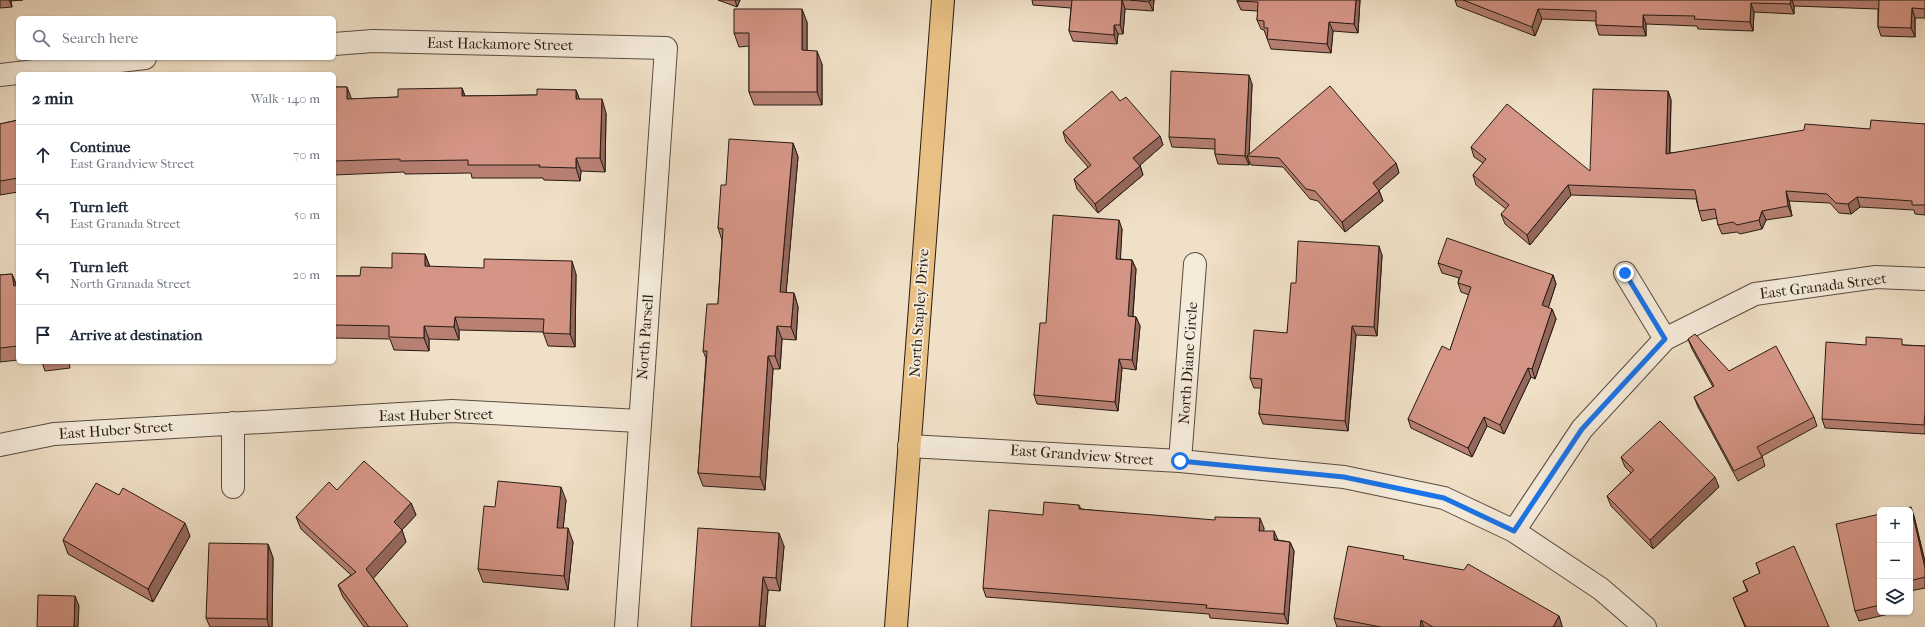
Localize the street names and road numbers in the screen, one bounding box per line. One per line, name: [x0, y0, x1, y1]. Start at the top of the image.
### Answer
street label: East Hackamore Street: [427, 34, 574, 54]
street label: North Stapley Drive: [906, 247, 933, 378]
street label: East Granada Street: [1759, 269, 1888, 303]
street label: North Parsell: [633, 294, 657, 380]
street label: North Diane Circle: [1175, 300, 1201, 425]
street label: East Huber Street: [378, 405, 494, 425]
street label: East Huber Street: [58, 417, 175, 443]
street label: East Grandview Street: [1010, 441, 1155, 469]

